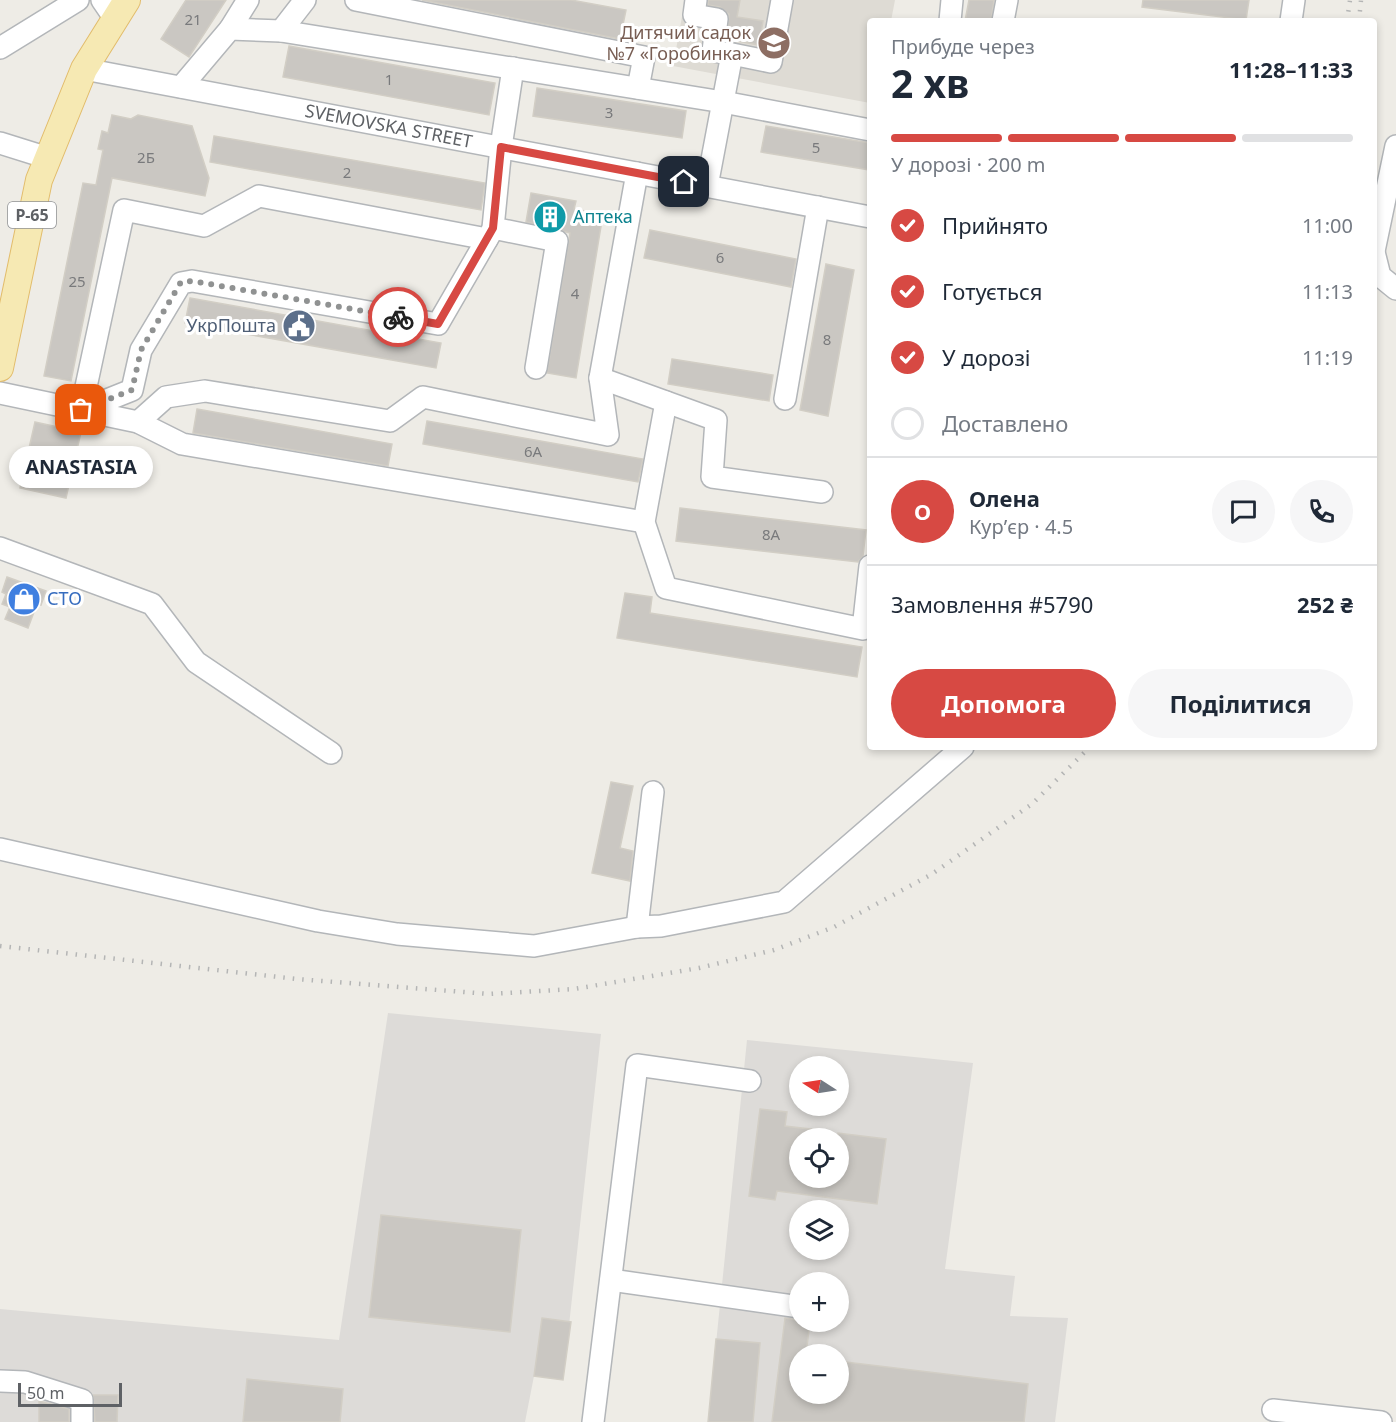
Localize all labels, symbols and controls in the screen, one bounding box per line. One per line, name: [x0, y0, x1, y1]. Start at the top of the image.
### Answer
house number: 21: [184, 9, 202, 29]
place label: Дитячий садок №7 «Горобинка»: [606, 20, 751, 65]
school or university icon: Дитячий садок №7 «Горобинка»: [756, 25, 792, 61]
text: Прибуде через: [891, 33, 1035, 60]
text: 11:28–11:33: [1229, 54, 1353, 84]
text: 2 хв: [891, 56, 969, 109]
house number: 1: [385, 69, 393, 89]
street label: SVEMOVSKA STREET: [303, 98, 475, 153]
house number: 3: [605, 102, 613, 122]
house number: 5: [812, 137, 820, 157]
house number: 2Б: [137, 147, 155, 167]
text: У дорозі · 200 m: [891, 151, 1045, 178]
pin: [658, 156, 709, 207]
house number: 2: [343, 162, 351, 182]
icon: home: [667, 165, 700, 198]
building icon: Аптека: [532, 199, 568, 235]
road number: Р-65: [8, 202, 56, 228]
place label: Аптека: [573, 204, 633, 228]
icon: check: [891, 209, 924, 242]
text: Прийнято: [942, 210, 1048, 240]
text: 11:00: [1302, 212, 1353, 239]
house number: 6: [716, 247, 724, 267]
house number: 25: [68, 271, 86, 291]
icon: check: [891, 275, 924, 308]
text: Готується: [942, 276, 1042, 306]
text: 11:13: [1302, 278, 1353, 305]
house number: 4: [571, 283, 580, 303]
courier: [368, 287, 428, 347]
icon: bike: [382, 301, 415, 334]
public building icon: УкрПошта: [281, 308, 317, 344]
place label: УкрПошта: [186, 313, 276, 337]
house number: 8: [823, 329, 831, 349]
icon: check: [891, 341, 924, 374]
text: У дорозі: [942, 342, 1031, 372]
text: 11:19: [1302, 344, 1353, 371]
pin: [55, 384, 106, 435]
icon: bag: [64, 393, 97, 426]
text: Доставлено: [942, 408, 1068, 438]
house number: 6А: [524, 441, 543, 461]
callout: ANASTASIA: [9, 446, 153, 488]
text: ANASTASIA: [25, 453, 137, 480]
button: chat: [1212, 480, 1275, 543]
button: phone: [1290, 480, 1353, 543]
text: Олена: [969, 483, 1040, 513]
text: О: [914, 496, 931, 526]
text: Кур’єр · 4.5: [969, 513, 1073, 540]
house number: 8А: [762, 524, 781, 544]
shop icon: СТО: [6, 581, 42, 617]
place label: СТО: [47, 586, 82, 610]
text: Замовлення #5790: [891, 589, 1093, 619]
text: 252 ₴: [1297, 589, 1353, 619]
button: Допомога: [891, 669, 1116, 738]
button: Поділитися: [1128, 669, 1353, 738]
north arrow: [789, 1056, 849, 1116]
map controls: [789, 1056, 849, 1404]
button: locate: [789, 1128, 849, 1188]
button: layers: [789, 1200, 849, 1260]
button: +: [789, 1272, 849, 1332]
button: −: [789, 1344, 849, 1404]
scale bar: [18, 1380, 122, 1408]
text: 50 m: [27, 1382, 64, 1404]

